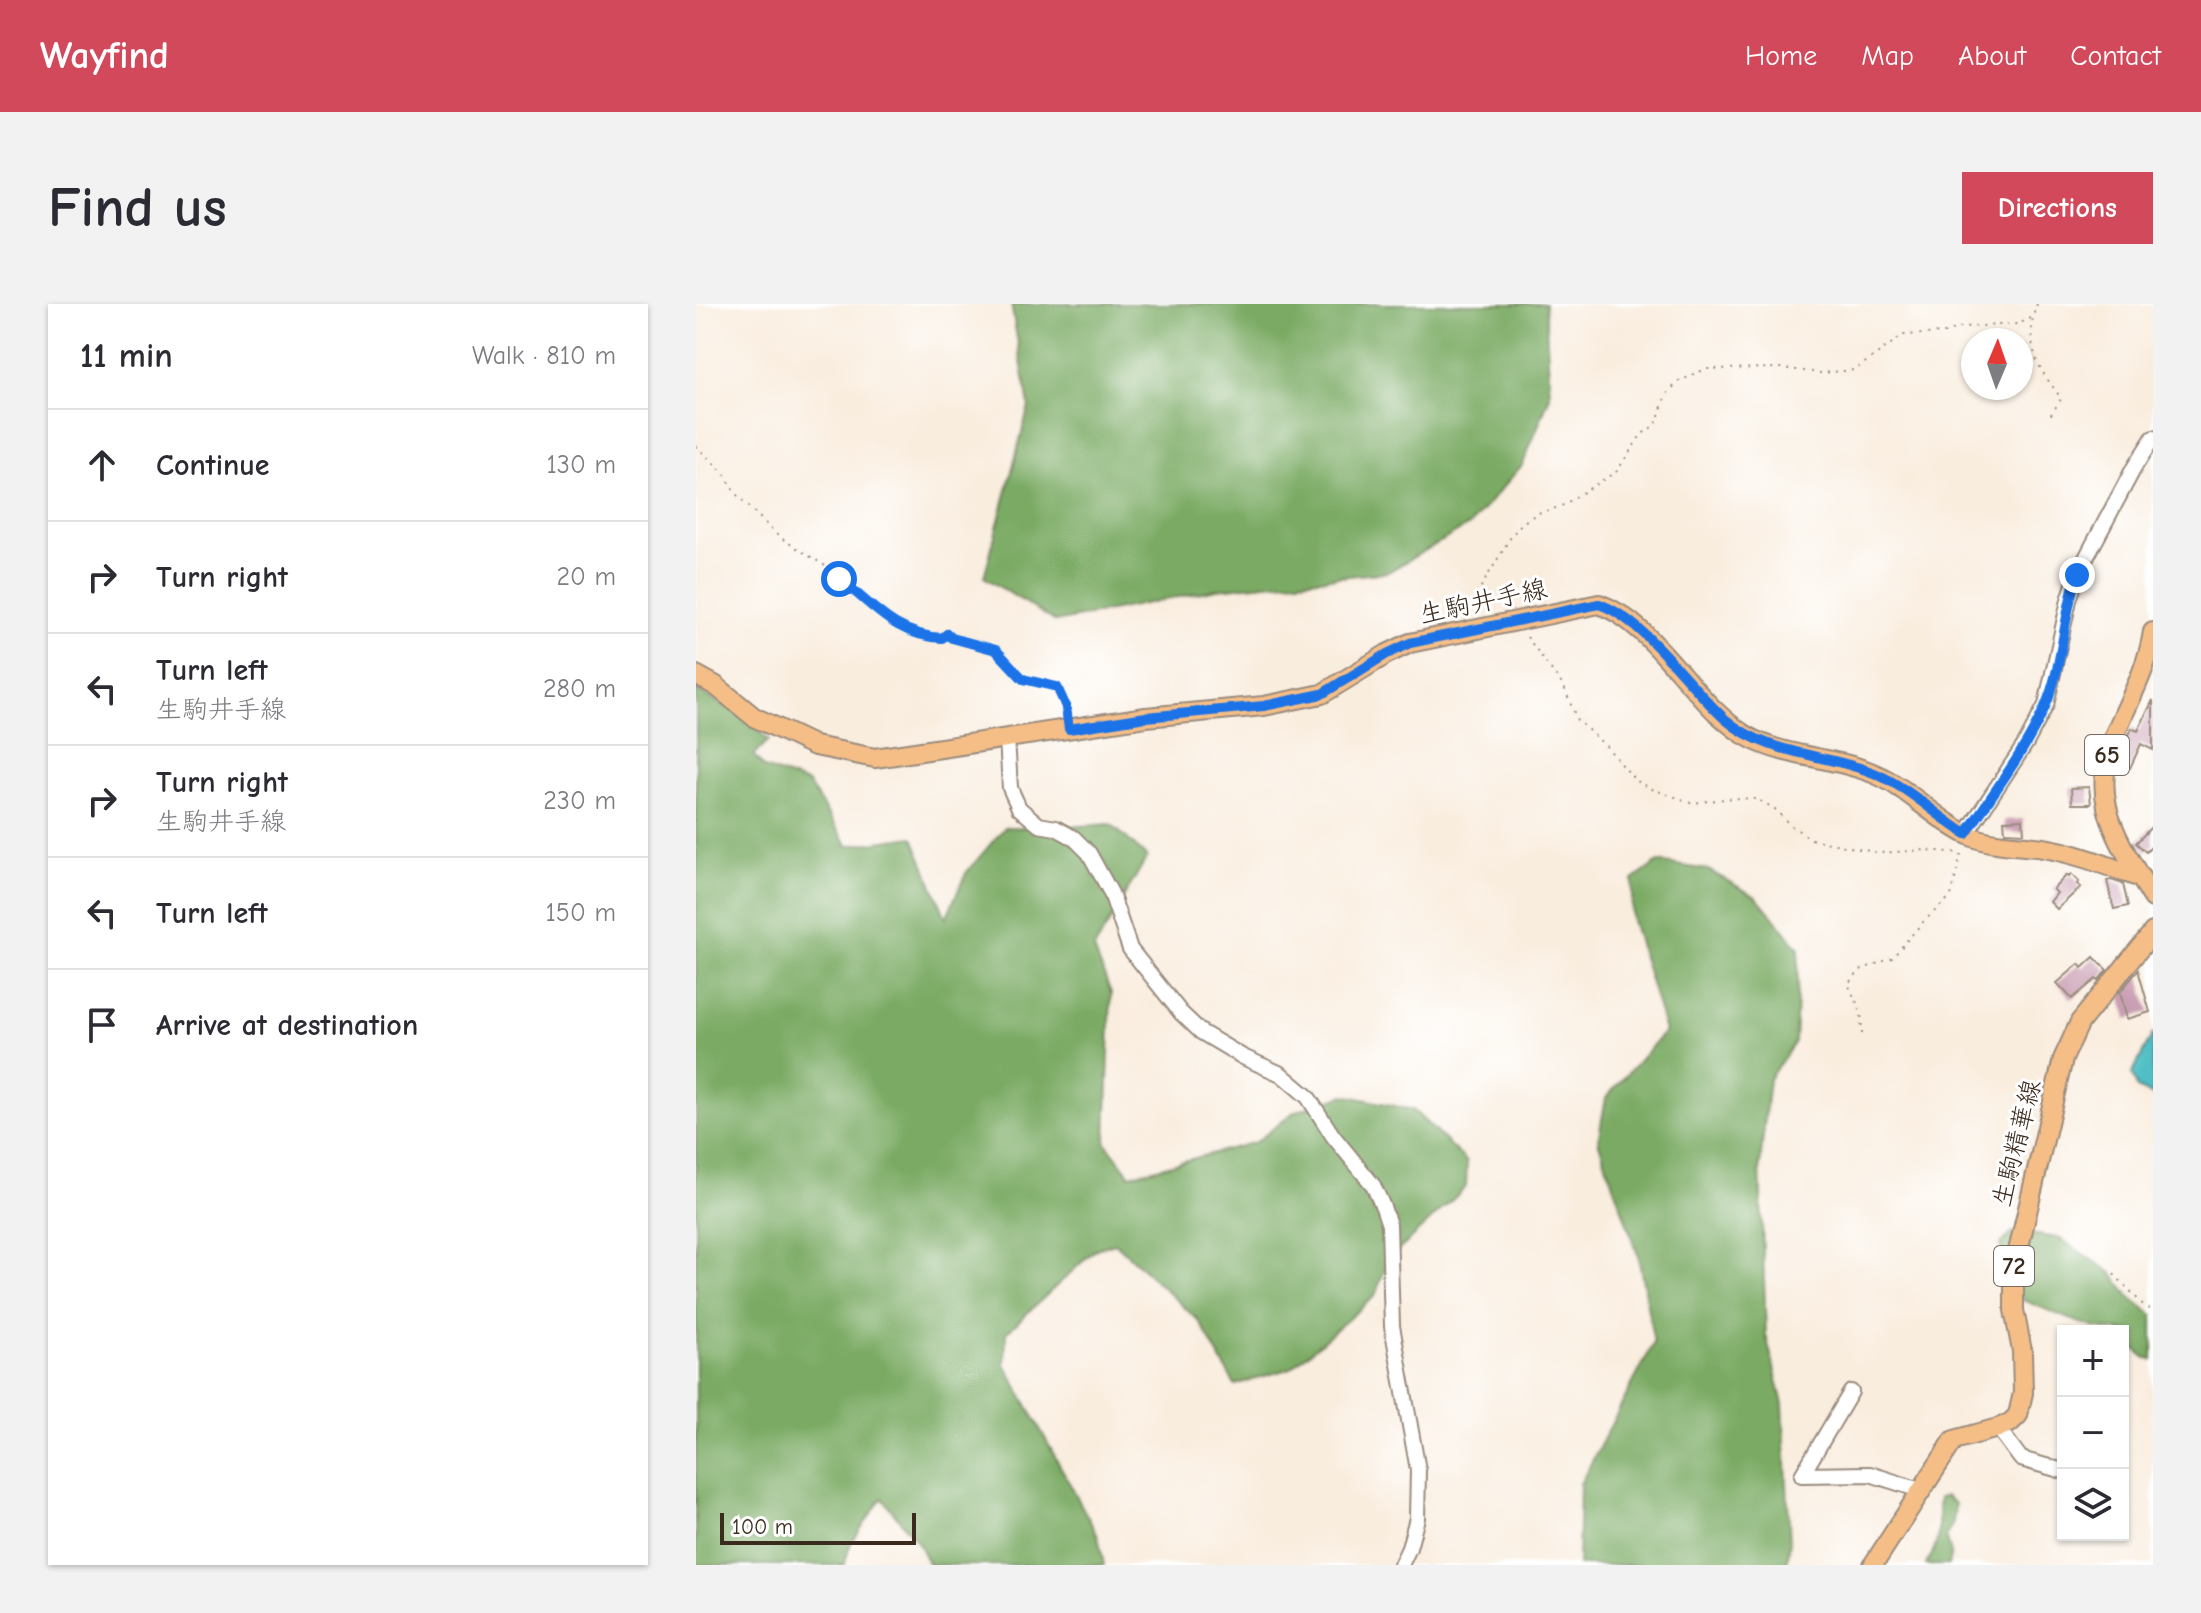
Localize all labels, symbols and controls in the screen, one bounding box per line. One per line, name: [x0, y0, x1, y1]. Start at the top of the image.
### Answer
text: Wayfind: [40, 34, 169, 78]
text: Home: [1745, 40, 1817, 72]
text: Map: [1861, 40, 1914, 72]
text: About: [1958, 40, 2026, 72]
text: Contact: [2070, 40, 2161, 72]
button: Directions: [1962, 172, 2153, 244]
text: Find us: [48, 176, 227, 240]
north arrow: [1961, 328, 2033, 400]
text: 11 min: [80, 336, 173, 376]
text: Walk · 810 m: [472, 341, 616, 371]
icon: ahead: [80, 443, 124, 487]
text: Continue: [156, 448, 270, 483]
text: 130 m: [547, 450, 616, 480]
icon: right: [80, 555, 124, 599]
route end: [2059, 557, 2095, 593]
text: Turn right: [156, 560, 288, 595]
route start: [821, 561, 857, 597]
text: 20 m: [556, 562, 616, 592]
street label: 生駒井手線: [1417, 574, 1550, 630]
text: Turn left: [156, 653, 268, 688]
icon: left: [80, 667, 124, 711]
text: 280 m: [543, 674, 616, 704]
text: 生駒井手線: [156, 695, 286, 725]
road number: 65: [2085, 735, 2129, 775]
text: Turn right: [156, 765, 288, 800]
icon: right: [80, 779, 124, 823]
text: 230 m: [543, 786, 616, 816]
text: 生駒井手線: [156, 807, 286, 837]
icon: left: [80, 891, 124, 935]
text: Turn left: [156, 896, 268, 931]
text: 150 m: [546, 898, 616, 928]
icon: arrive: [80, 1003, 124, 1047]
text: Arrive at destination: [156, 1008, 418, 1043]
street label: 生駒精華線: [1987, 1077, 2047, 1210]
road number: 72: [1994, 1246, 2034, 1286]
map controls: [2057, 1325, 2129, 1541]
button: +: [2057, 1325, 2129, 1397]
button: −: [2057, 1397, 2129, 1469]
button: layers: [2057, 1469, 2129, 1541]
scale bar: [720, 1509, 916, 1545]
text: 100 m: [732, 1514, 793, 1540]

